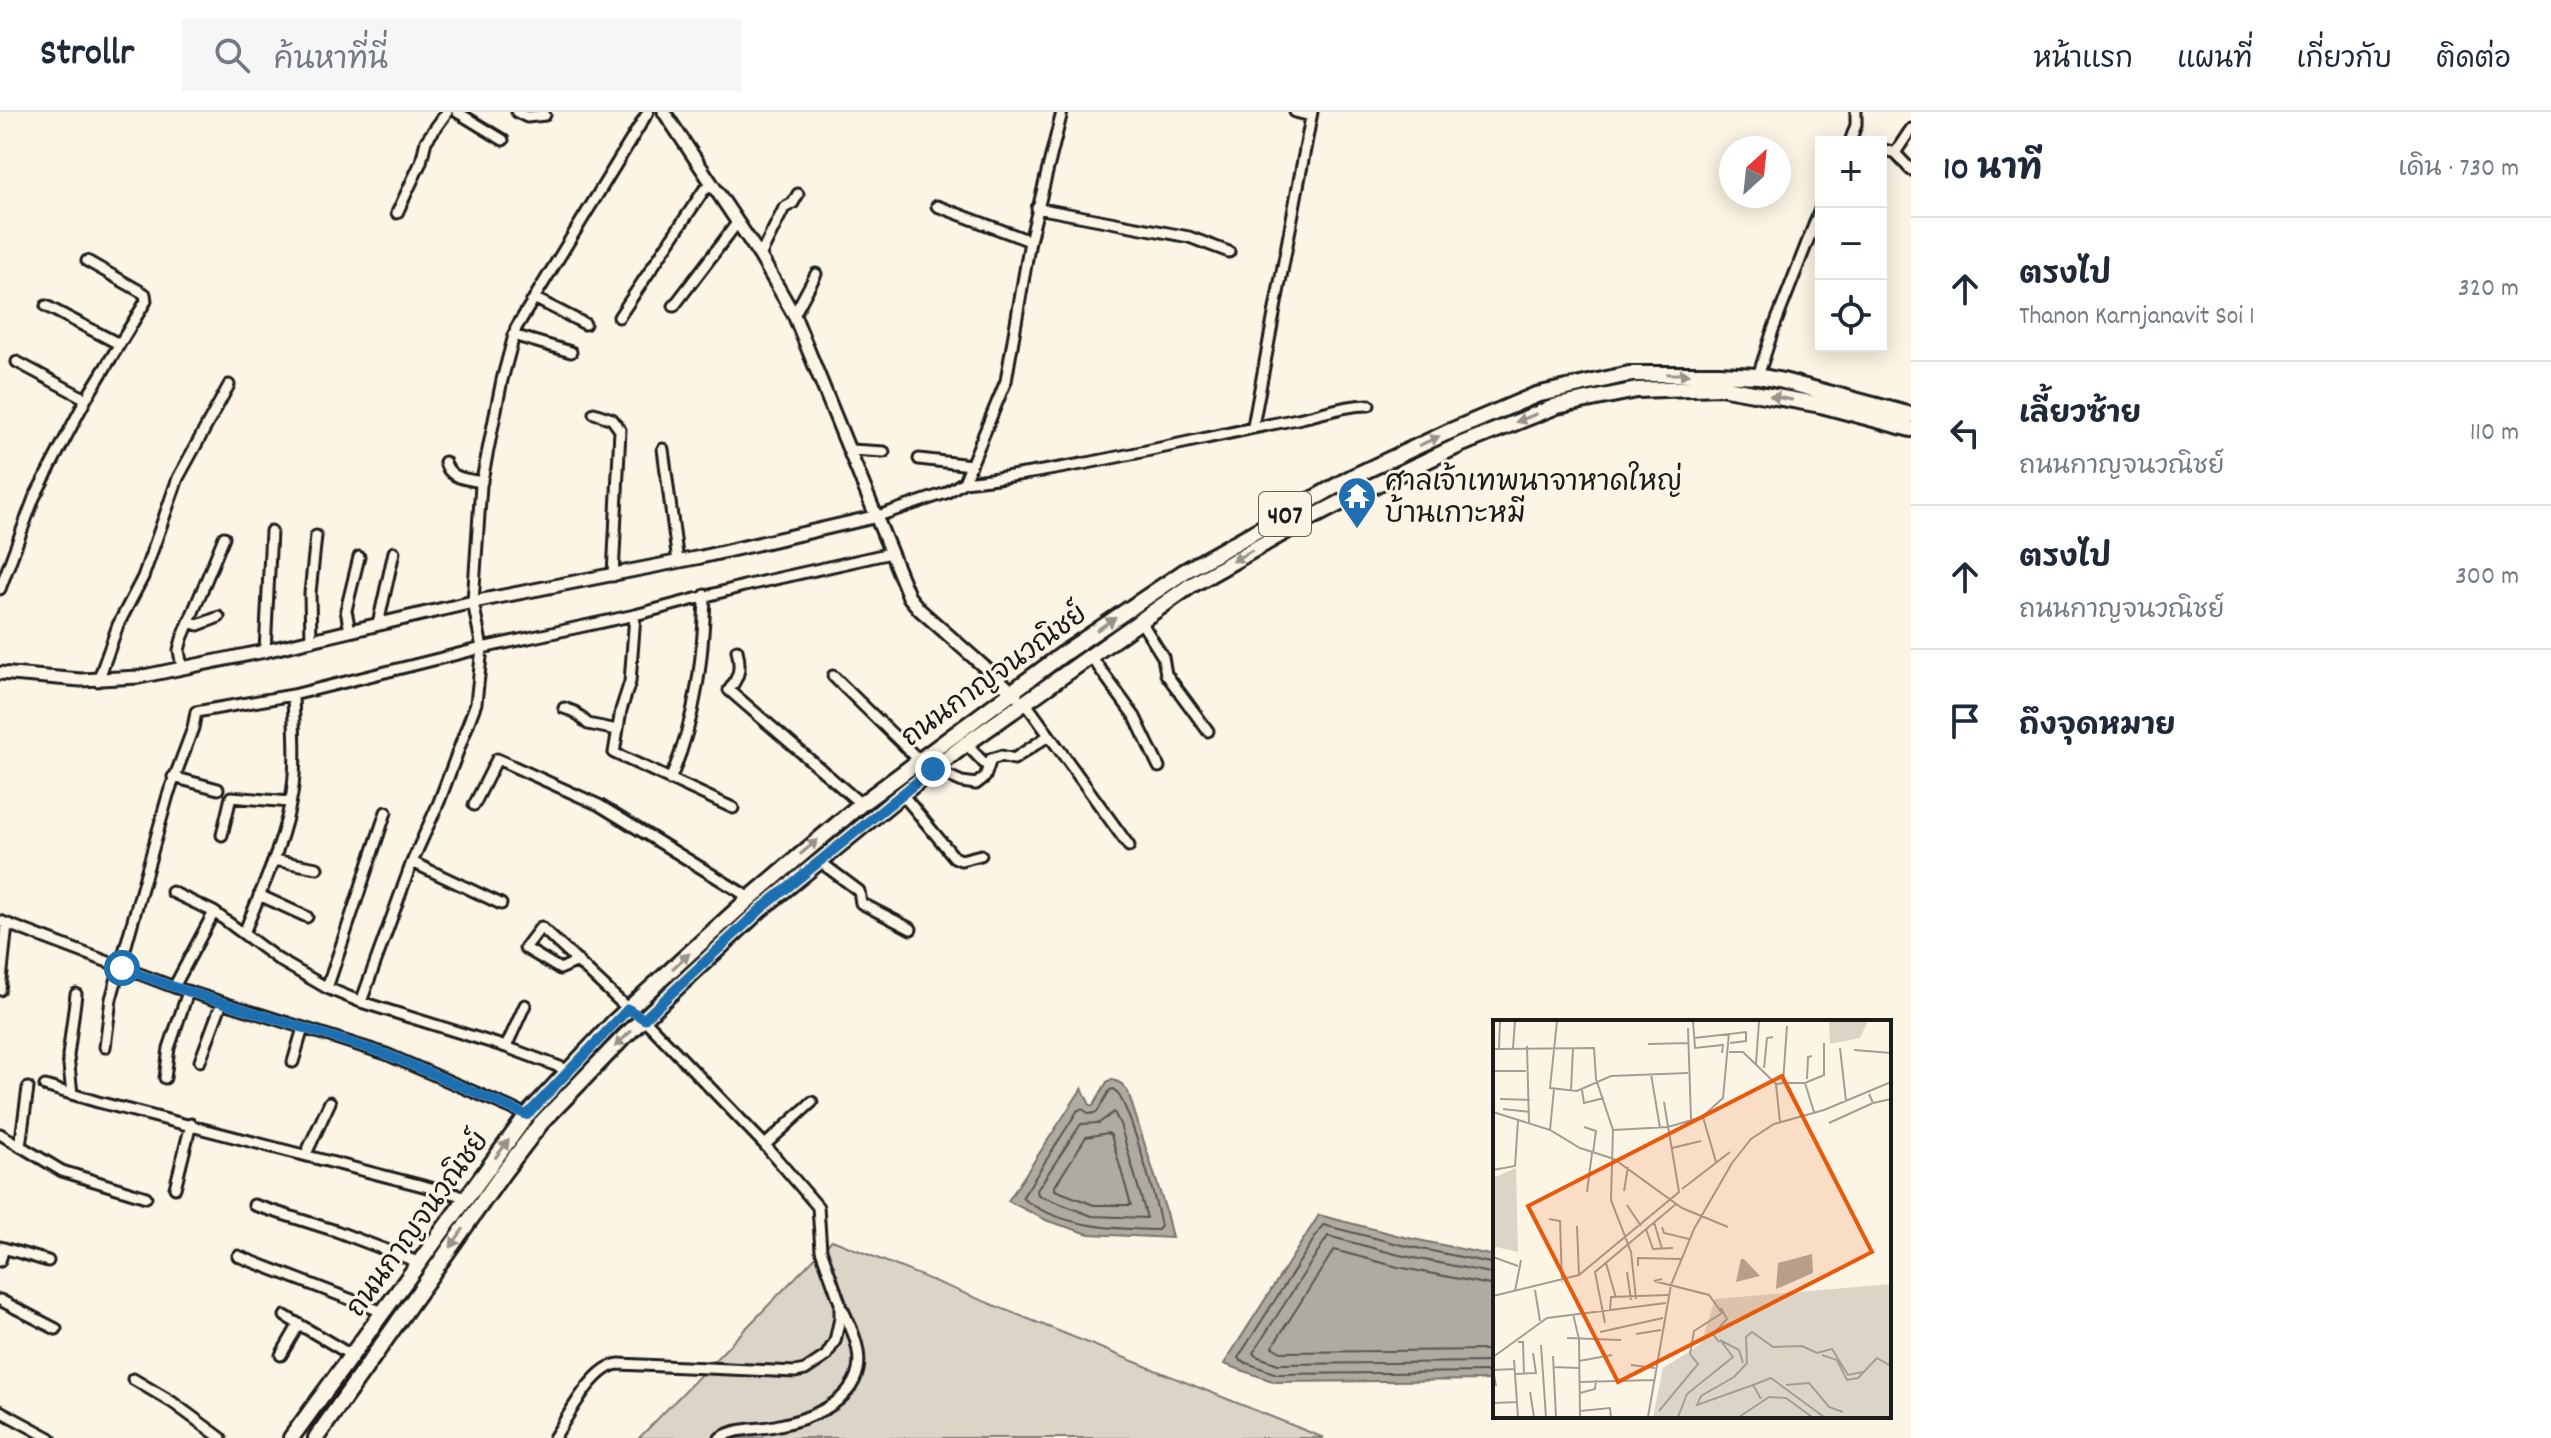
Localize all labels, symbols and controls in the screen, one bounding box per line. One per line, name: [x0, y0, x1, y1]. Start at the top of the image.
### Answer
search box: [182, 19, 742, 91]
text: Strollr: [40, 28, 134, 83]
icon: search: [210, 33, 254, 77]
text: ค้นหาที่นี่: [274, 41, 388, 84]
text: หน้าแรก: [2033, 42, 2133, 82]
text: แผนที่: [2177, 42, 2253, 82]
text: เกี่ยวกับ: [2297, 42, 2392, 82]
text: ติดต่อ: [2436, 42, 2511, 82]
north arrow: [1719, 136, 1791, 208]
map controls: [1815, 136, 1887, 352]
button: +: [1815, 136, 1887, 208]
text: 10 นาที: [1943, 147, 2042, 196]
text: เดิน · 730 m: [2398, 151, 2519, 188]
button: −: [1815, 208, 1887, 280]
text: ตรงไป: [2019, 256, 2111, 299]
icon: ahead: [1943, 267, 1987, 311]
text: 320 m: [2458, 271, 2519, 308]
button: locate: [1815, 280, 1887, 352]
text: Thanon Karnjanavit Soi 1: [2019, 299, 2255, 336]
one-way arrow: [1666, 368, 1691, 380]
one-way arrow: [1768, 391, 1793, 403]
text: เลี้ยวซ้าย: [2019, 395, 2141, 438]
icon: left: [1943, 411, 1987, 455]
one-way arrow: [1514, 412, 1538, 425]
text: 110 m: [2470, 415, 2519, 452]
one-way arrow: [1418, 434, 1441, 448]
text: ถนนกาญจนวณิชย์: [2019, 449, 2225, 486]
place label: ศาลเจ้าเทพนาจาหาดใหญ่ บ้านเกาะหมี: [1385, 461, 1682, 537]
temple icon: ศาลเจ้าเทพนาจาหาดใหญ่ บ้านเกาะหมี: [1336, 475, 1378, 530]
road number: 407: [1259, 492, 1311, 536]
text: ตรงไป: [2019, 539, 2111, 582]
one-way arrow: [1231, 549, 1253, 563]
icon: ahead: [1943, 555, 1987, 599]
text: 300 m: [2455, 559, 2519, 596]
text: ถนนกาญจนวณิชย์: [2019, 593, 2225, 630]
street label: ถนนกาญจนวณิชย์: [892, 594, 1097, 759]
one-way arrow: [1096, 617, 1117, 632]
icon: arrive: [1943, 699, 1987, 743]
text: ถึงจุดหมาย: [2019, 707, 2176, 750]
route end: [915, 751, 951, 787]
one-way arrow: [799, 839, 819, 856]
route start: [104, 950, 140, 986]
one-way arrow: [671, 952, 691, 970]
inset map: [1493, 1020, 1891, 1418]
one-way arrow: [614, 1029, 633, 1047]
street label: ถนนกาญจนวณิชย์: [336, 1122, 501, 1327]
one-way arrow: [493, 1139, 509, 1159]
one-way arrow: [450, 1227, 465, 1248]

